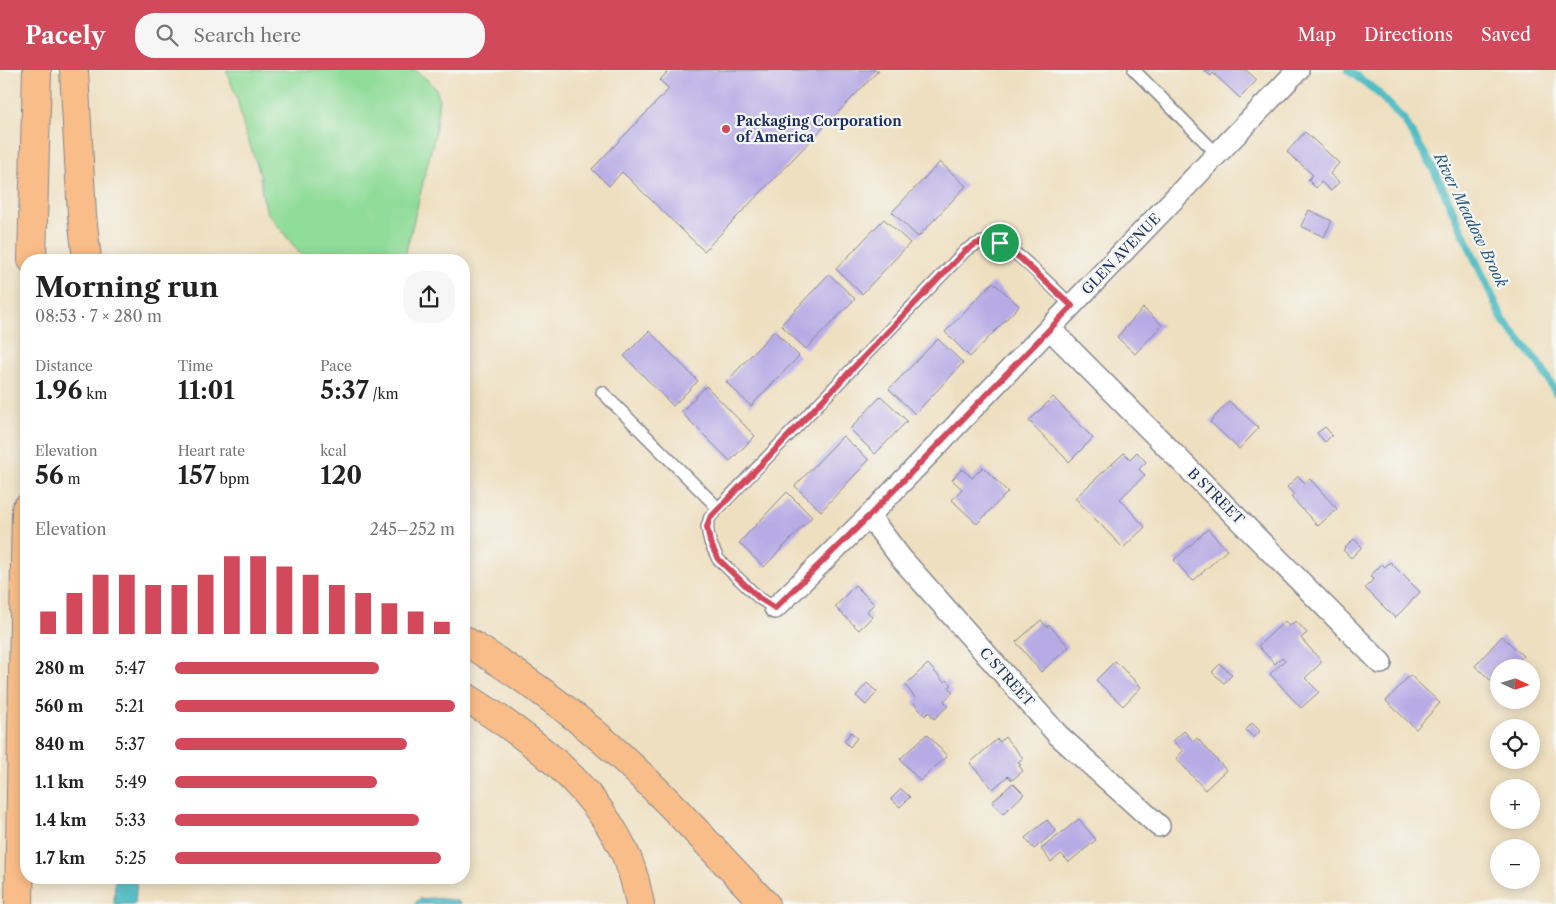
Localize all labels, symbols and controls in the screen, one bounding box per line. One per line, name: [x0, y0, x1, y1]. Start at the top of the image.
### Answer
search box: [135, 13, 485, 58]
text: Pacely: [25, 21, 105, 50]
icon: search: [153, 21, 181, 49]
text: Search here: [193, 24, 301, 47]
text: Map: [1297, 24, 1336, 46]
text: Directions: [1364, 24, 1453, 46]
text: Saved: [1481, 24, 1531, 46]
place label: Packaging Corporation of America: [736, 112, 902, 146]
marker: Packaging Corporation of America: [720, 123, 732, 135]
water label: River Meadow Brook: [1430, 149, 1512, 291]
street label: GLEN AVENUE: [1078, 210, 1164, 298]
pin: [979, 222, 1021, 264]
icon: arrive: [986, 229, 1014, 257]
text: Morning run: [35, 270, 219, 304]
button: share: [403, 271, 455, 323]
text: 08:53 · 7 × 280 m: [35, 306, 162, 326]
text: Distance: [35, 357, 93, 375]
text: Time: [178, 357, 213, 375]
text: Pace: [320, 357, 352, 375]
text: 1.96: [35, 375, 82, 406]
text: 11:01: [178, 375, 235, 406]
text: 5:37: [320, 375, 369, 406]
text: km: [82, 385, 107, 403]
text: /km: [369, 385, 399, 403]
text: Elevation: [35, 442, 98, 460]
text: Heart rate: [178, 442, 245, 460]
text: kcal: [320, 442, 347, 460]
text: 56: [35, 460, 64, 491]
text: 157: [178, 460, 216, 491]
text: 120: [320, 460, 362, 491]
street label: B STREET: [1184, 464, 1248, 528]
text: m: [64, 470, 81, 488]
text: bpm: [216, 470, 250, 488]
text: Elevation: [35, 519, 106, 539]
text: 245–252 m: [370, 519, 455, 539]
street label: C STREET: [976, 644, 1039, 711]
text: 280 m: [35, 658, 84, 678]
text: 5:47: [115, 658, 145, 678]
north arrow: [1490, 659, 1540, 709]
map controls: [1490, 659, 1540, 889]
text: 560 m: [35, 696, 84, 716]
text: 5:21: [115, 696, 144, 716]
button: locate: [1490, 719, 1540, 769]
text: 840 m: [35, 734, 84, 754]
text: 5:37: [115, 734, 145, 754]
text: 1.1 km: [35, 772, 84, 792]
text: 5:49: [115, 772, 147, 792]
button: +: [1490, 779, 1540, 829]
text: 1.4 km: [35, 810, 87, 830]
text: 5:33: [115, 810, 146, 830]
button: −: [1490, 839, 1540, 889]
text: 1.7 km: [35, 848, 85, 868]
text: 5:25: [115, 848, 146, 868]

